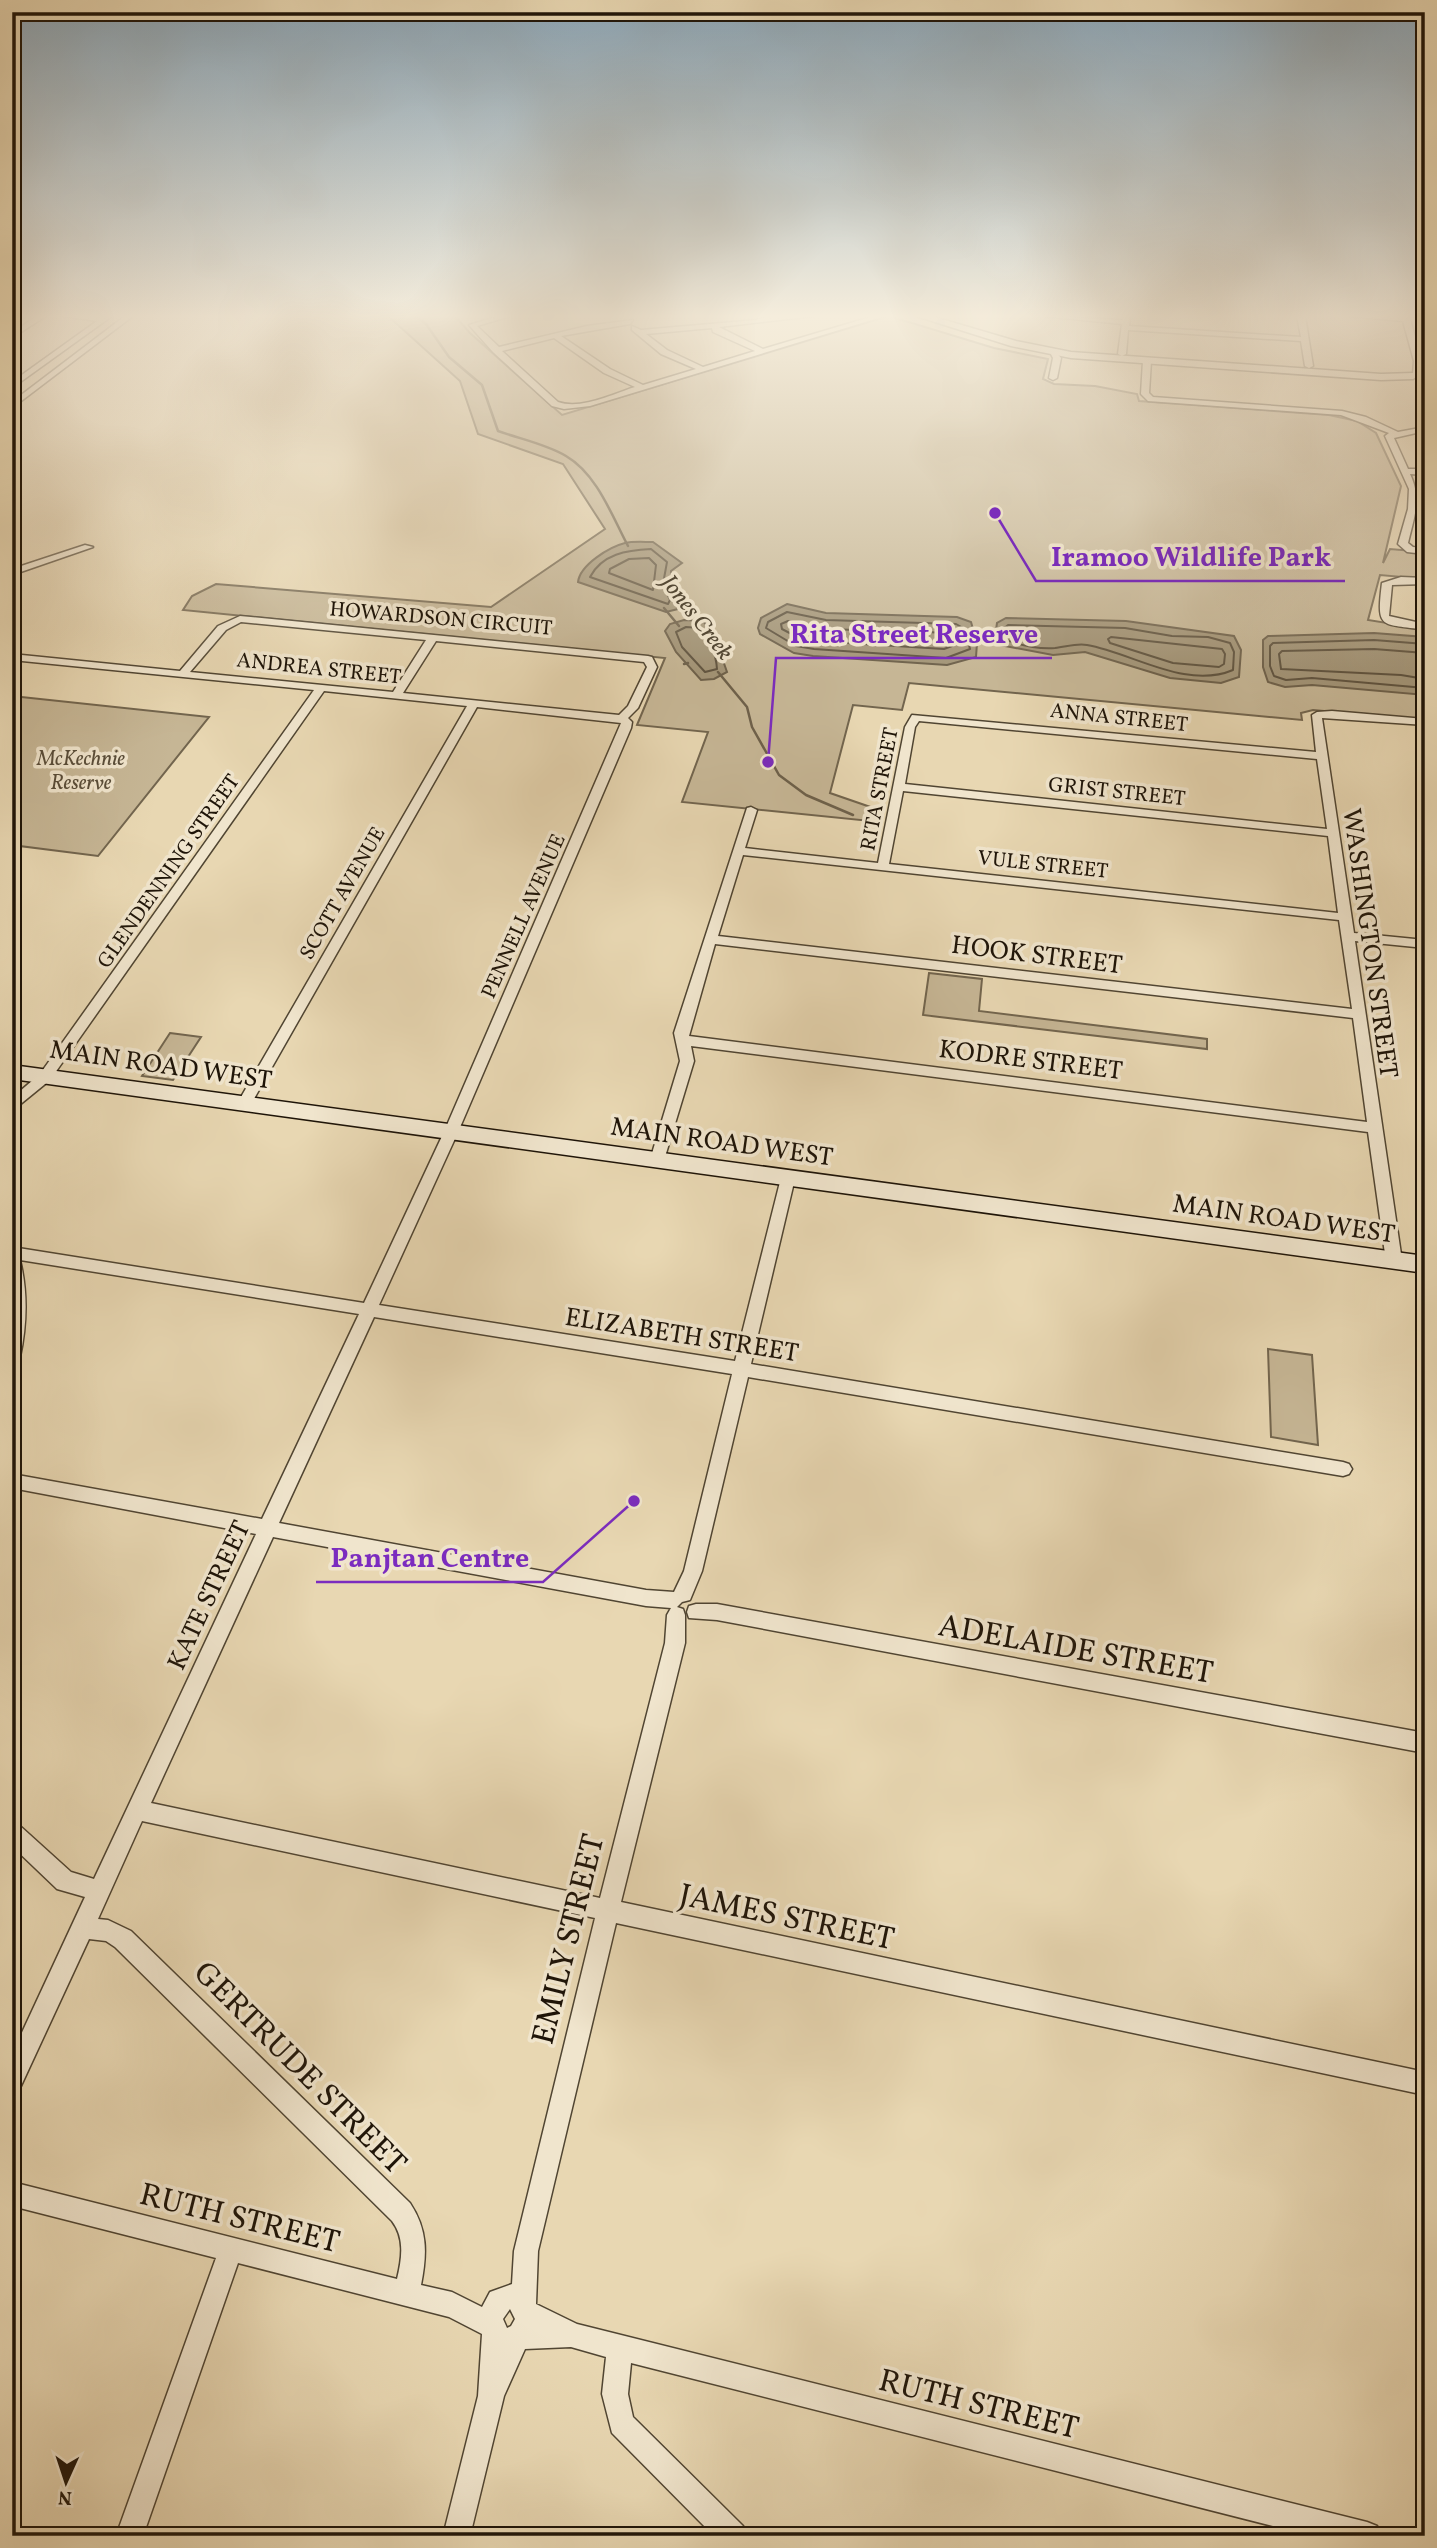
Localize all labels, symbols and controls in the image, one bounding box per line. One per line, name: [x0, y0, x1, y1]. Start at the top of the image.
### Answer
callout: Iramoo Wildlife Park: [1036, 532, 1345, 581]
text: Iramoo Wildlife Park: [1051, 539, 1331, 578]
water label: Jones Creek: [652, 567, 740, 668]
street label: HOWARDSON CIRCUIT: [328, 595, 554, 644]
callout: Rita Street Reserve: [776, 609, 1052, 658]
text: Rita Street Reserve: [790, 616, 1038, 655]
street label: ANDREA STREET: [235, 646, 403, 693]
street label: ANNA STREET: [1048, 697, 1189, 740]
street label: RITA STREET: [854, 725, 907, 853]
park label: McKechnie Reserve: [36, 745, 125, 798]
street label: GLENDENNING STREET: [91, 769, 247, 975]
street label: GRIST STREET: [1047, 771, 1187, 814]
street label: WASHINGTON STREET: [1332, 806, 1406, 1081]
street label: SCOTT AVENUE: [293, 822, 393, 966]
street label: PENNELL AVENUE: [475, 830, 574, 1004]
street label: VULE STREET: [976, 844, 1110, 887]
street label: HOOK STREET: [949, 928, 1124, 984]
street label: KODRE STREET: [937, 1032, 1125, 1090]
street label: MAIN ROAD WEST: [47, 1033, 274, 1099]
street label: MAIN ROAD WEST: [608, 1110, 835, 1176]
street label: MAIN ROAD WEST: [1170, 1187, 1397, 1253]
street label: ELIZABETH STREET: [562, 1300, 801, 1372]
street label: KATE STREET: [159, 1515, 260, 1676]
callout: Panjtan Centre: [316, 1533, 543, 1582]
text: Panjtan Centre: [331, 1540, 529, 1579]
street label: ADELAIDE STREET: [934, 1605, 1216, 1697]
street label: EMILY STREET: [523, 1830, 617, 2049]
street label: JAMES STREET: [675, 1875, 898, 1963]
street label: GERTRUDE STREET: [182, 1953, 415, 2186]
street label: RUTH STREET: [135, 2174, 344, 2266]
street label: RUTH STREET: [874, 2360, 1083, 2452]
north arrow: [32, 2446, 102, 2516]
text: N: [57, 2484, 73, 2510]

